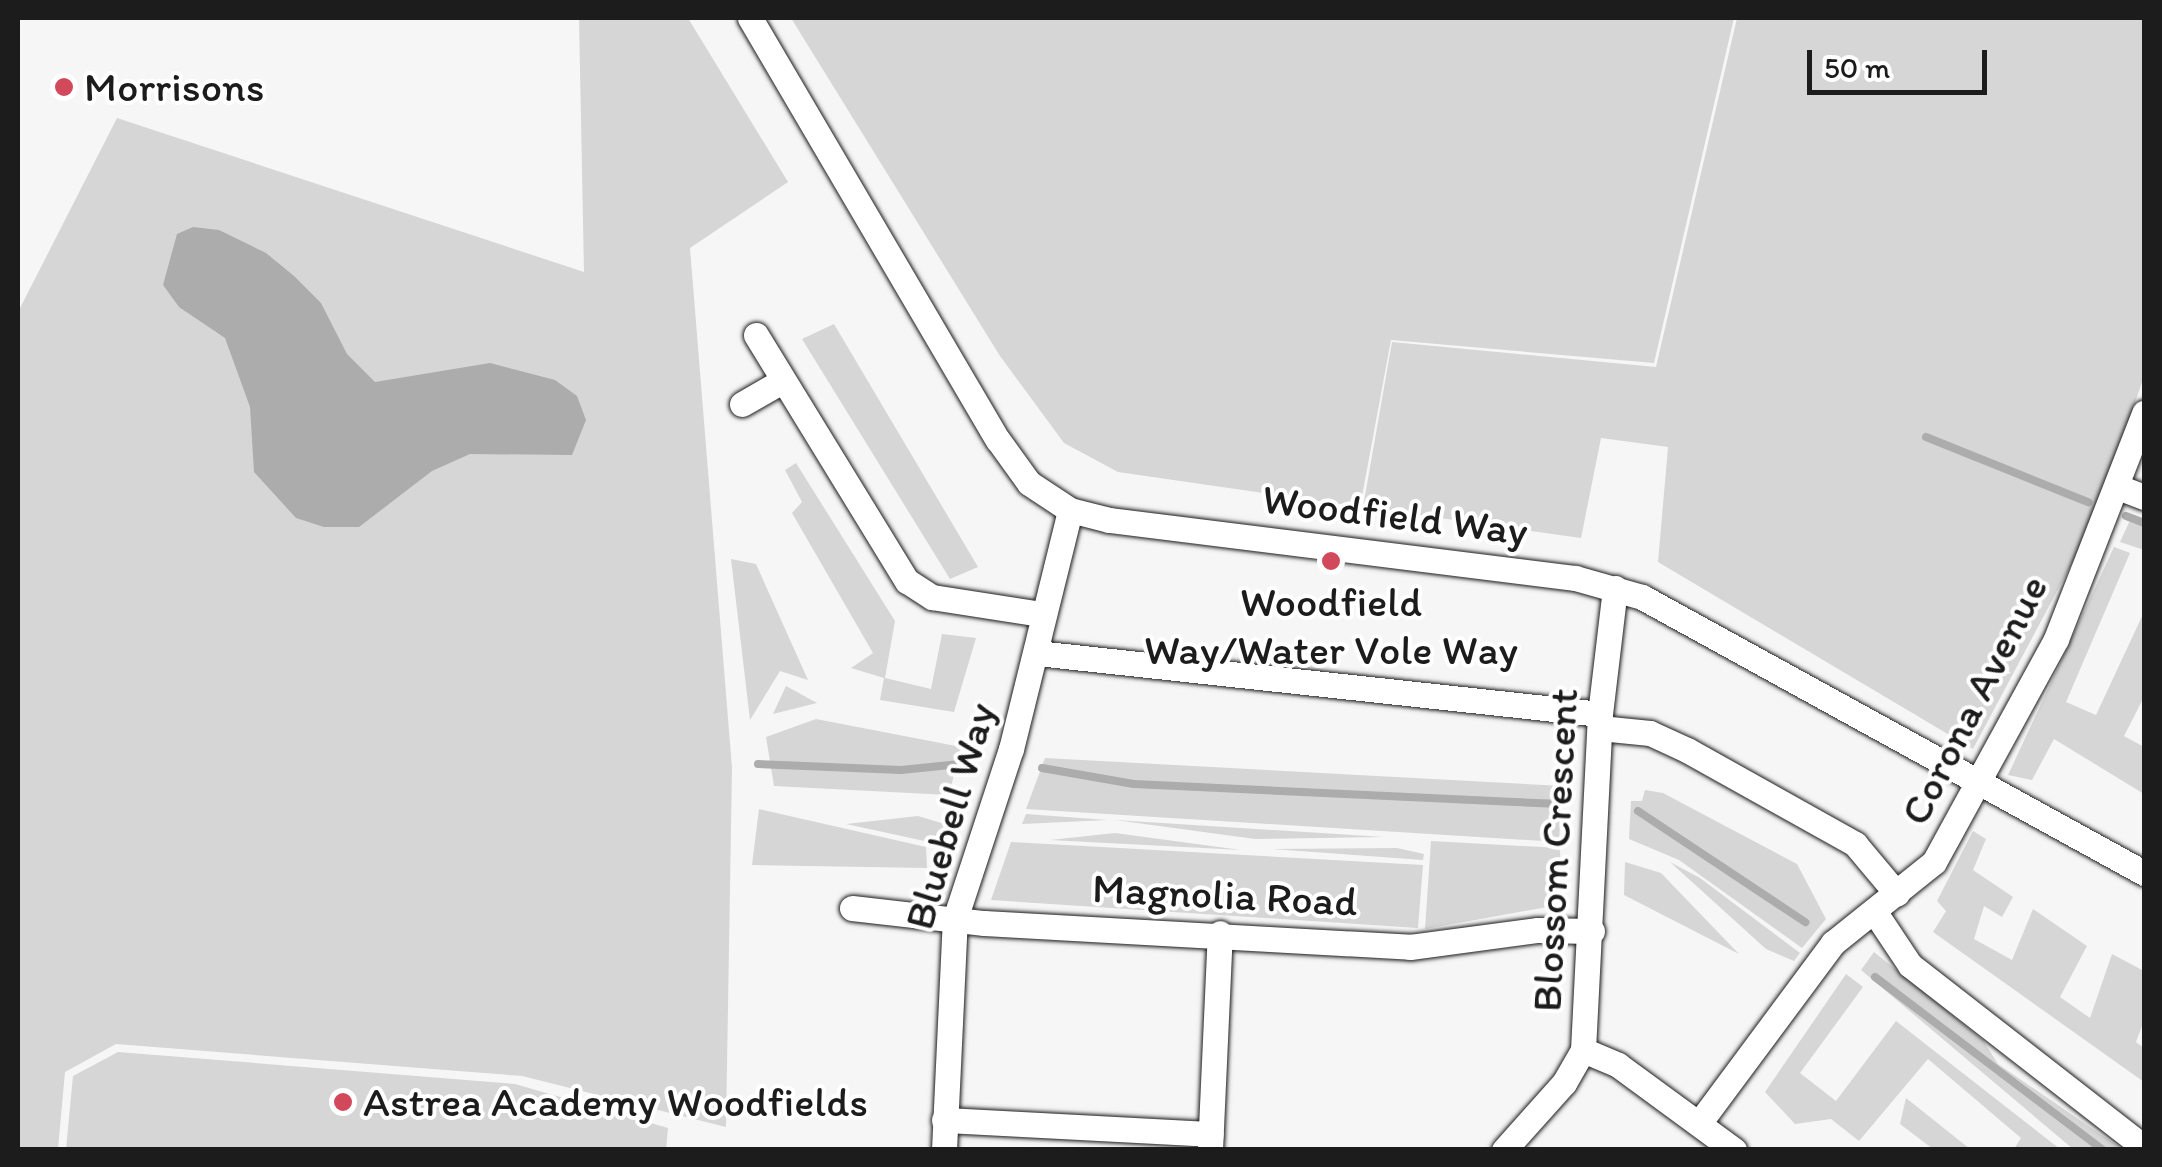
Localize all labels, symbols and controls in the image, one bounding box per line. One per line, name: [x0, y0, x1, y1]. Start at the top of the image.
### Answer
scale bar: [1812, 30, 1992, 92]
text: 50 m: [1824, 49, 1890, 86]
place label: Morrisons: [84, 62, 264, 112]
marker: Morrisons: [53, 76, 75, 98]
street label: Woodfield Way: [1259, 474, 1531, 556]
marker: Woodfield Way/Water Vole Way: [1320, 550, 1342, 572]
street label: Corona Avenue: [1890, 568, 2058, 832]
place label: Woodfield Way/Water Vole Way: [1145, 577, 1517, 676]
street label: Blossom Crescent: [1521, 686, 1589, 1014]
street label: Bluebell Way: [894, 697, 1006, 935]
street label: Magnolia Road: [1092, 863, 1358, 927]
place label: Astrea Academy Woodfields: [363, 1077, 867, 1127]
marker: Astrea Academy Woodfields: [332, 1091, 354, 1113]

